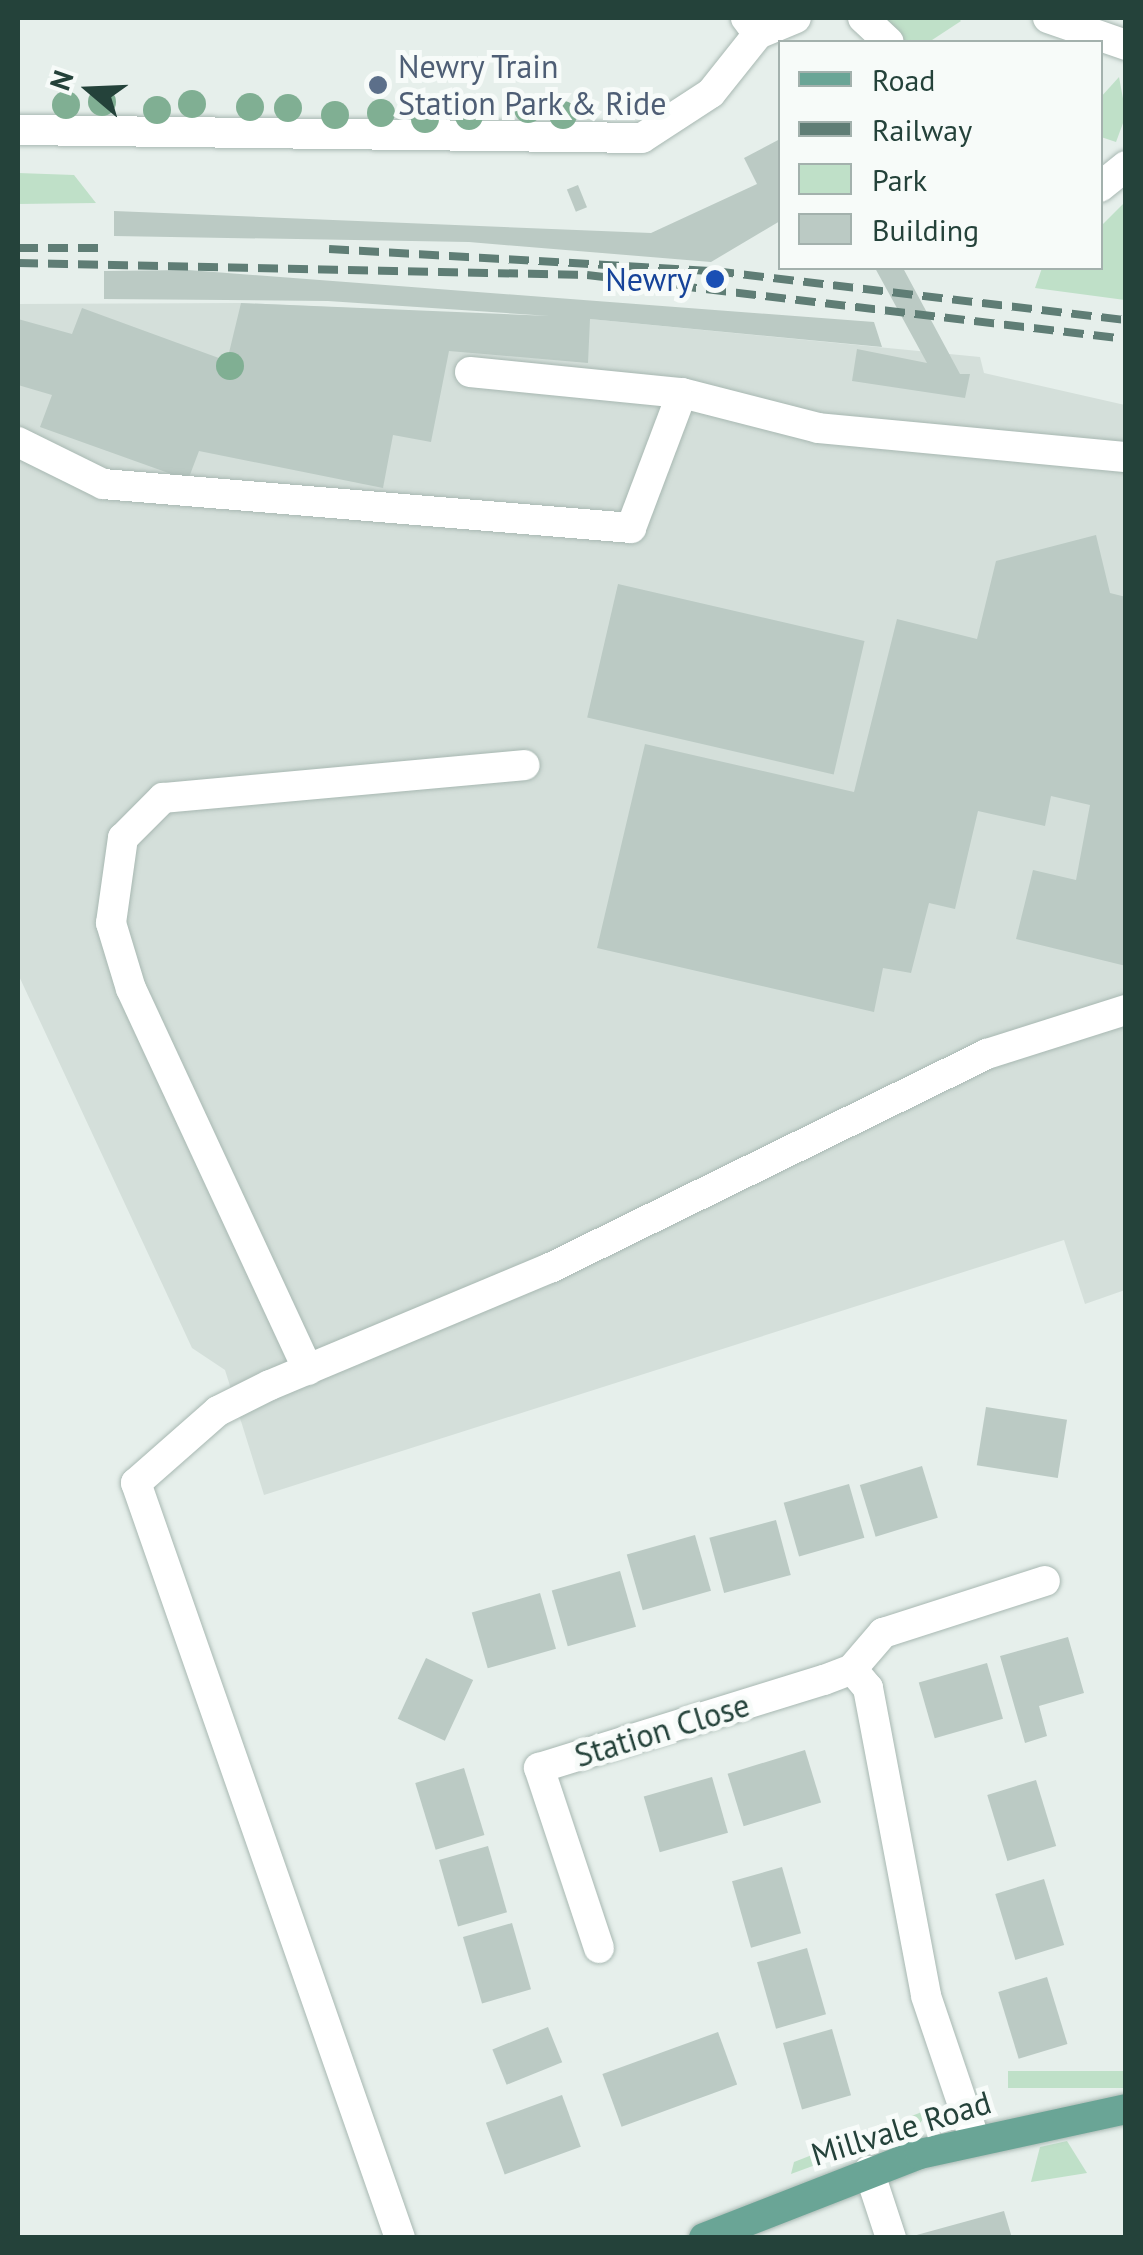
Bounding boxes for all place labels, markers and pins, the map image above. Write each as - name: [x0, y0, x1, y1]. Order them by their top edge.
- place label: Newry Train Station Park & Ride: [398, 48, 667, 123]
- marker: Newry Train Station Park & Ride: [367, 74, 389, 96]
- place label: Newry: [605, 260, 692, 298]
- marker: Newry: [702, 266, 728, 292]

